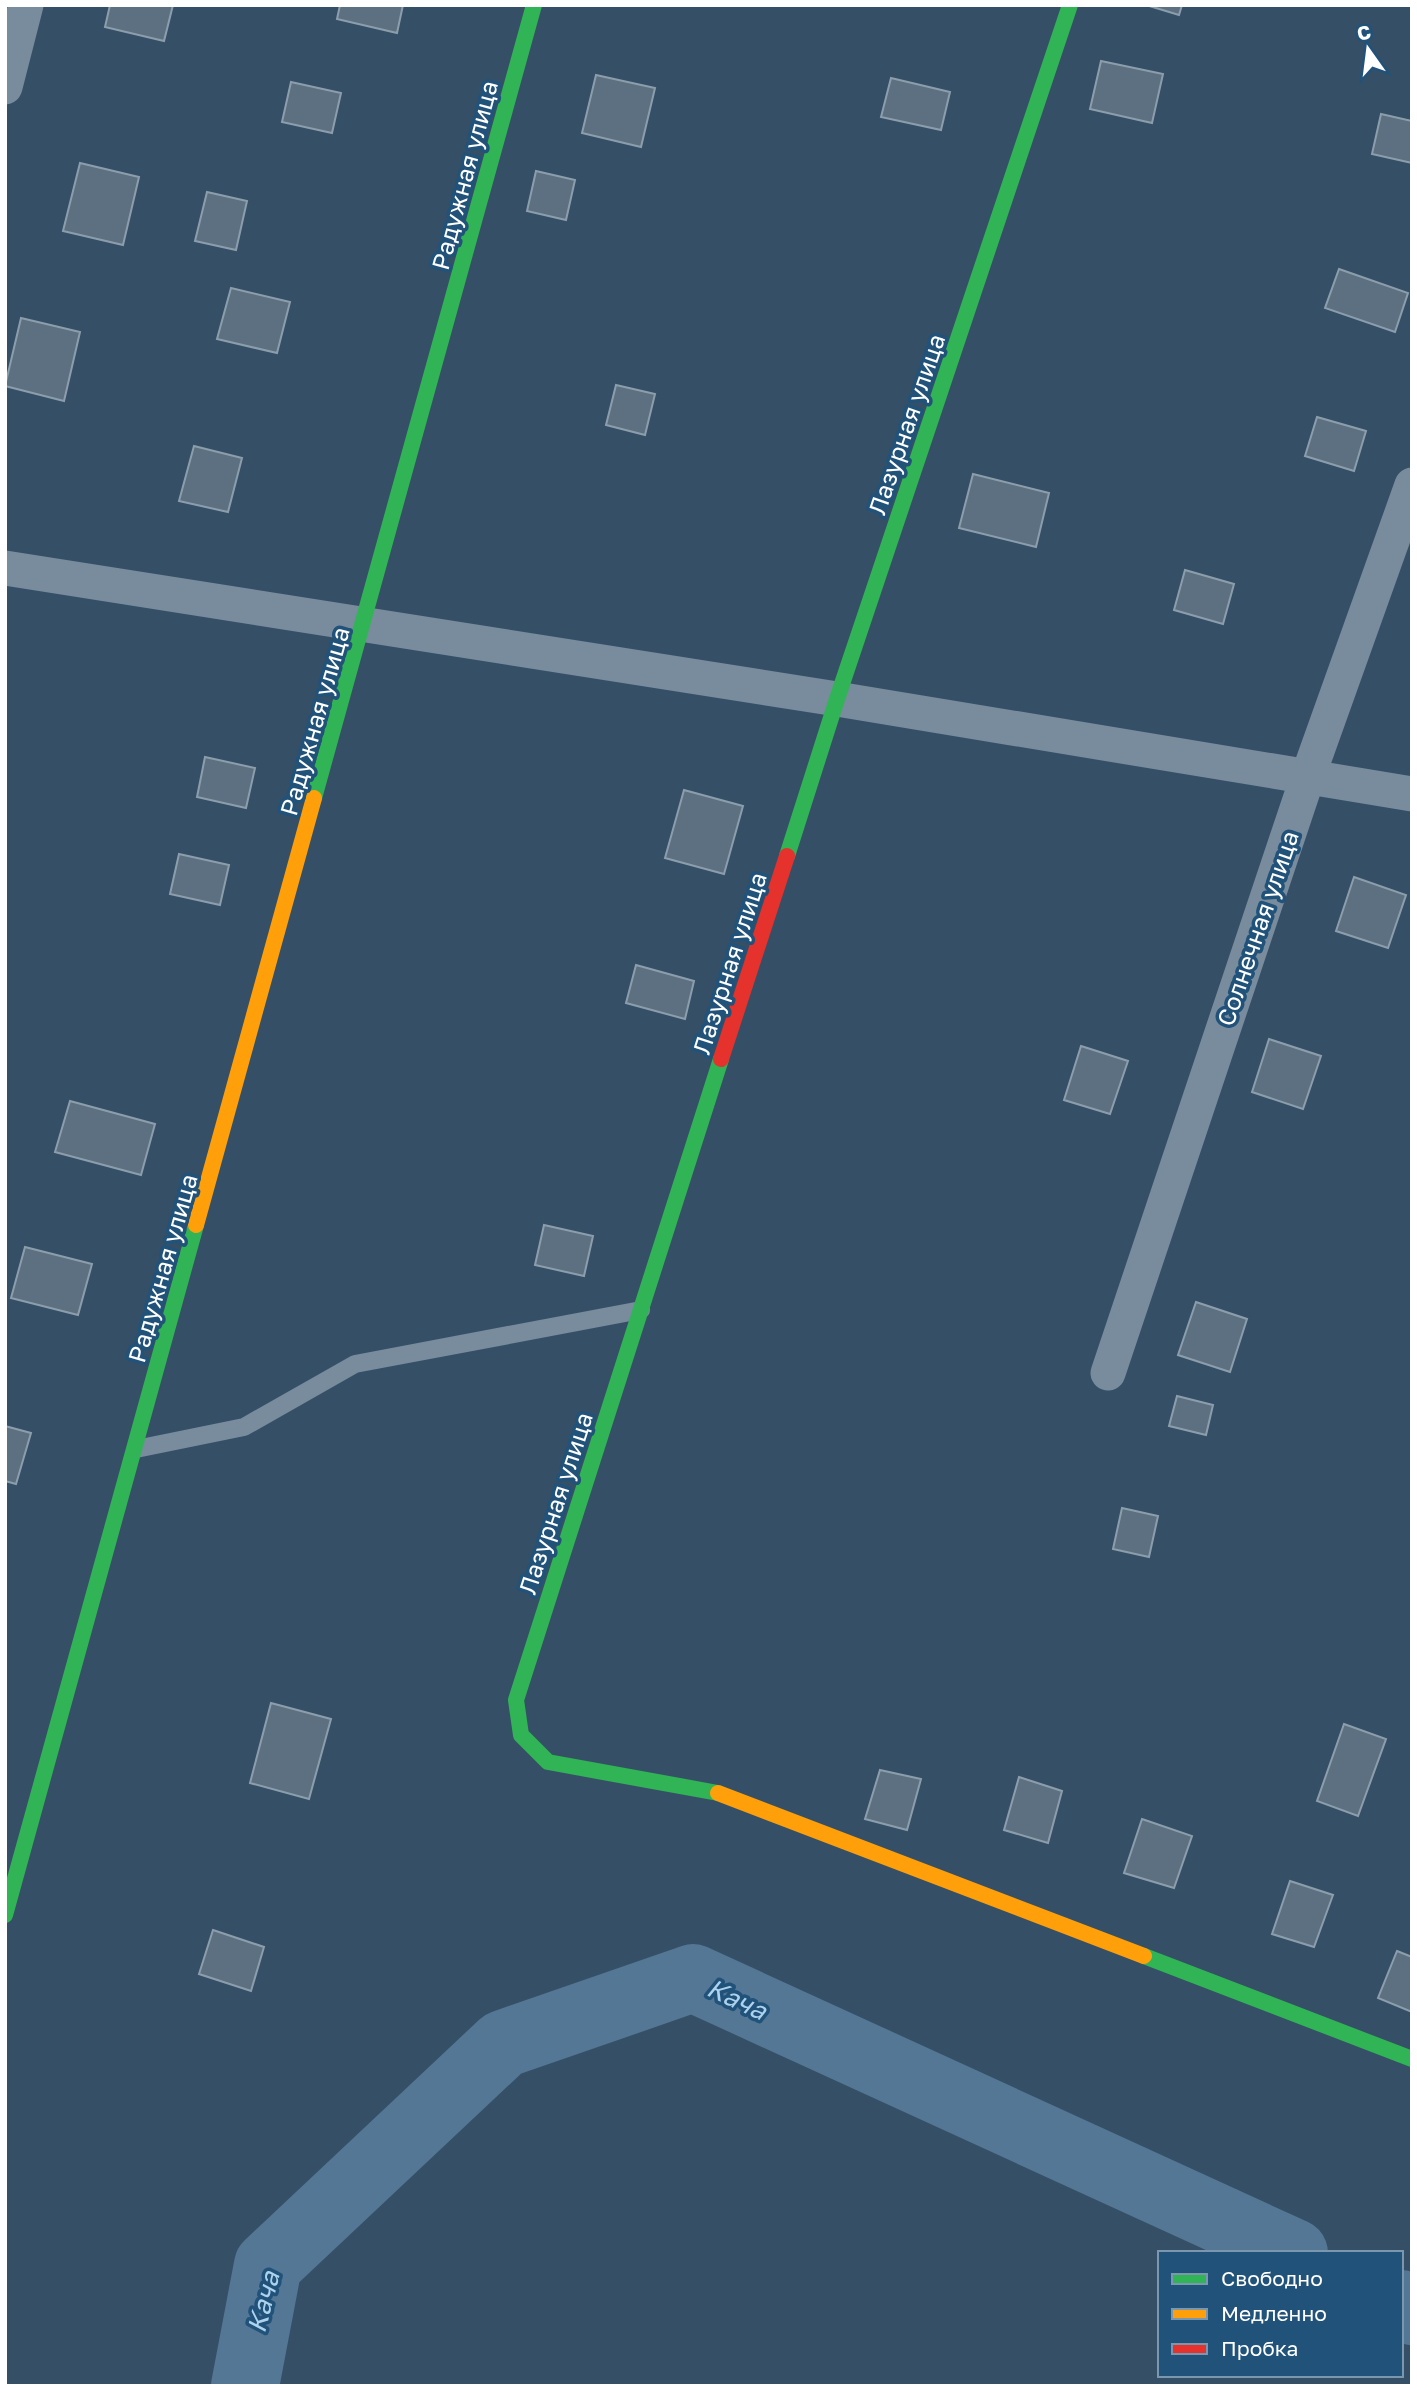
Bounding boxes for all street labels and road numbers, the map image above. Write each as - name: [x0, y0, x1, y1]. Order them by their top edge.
- street label: Радужная улица: [425, 77, 503, 273]
- street label: Лазурная улица: [861, 330, 951, 518]
- street label: Радужная улица: [273, 623, 355, 819]
- street label: Солнечная улица: [1210, 827, 1304, 1029]
- street label: Лазурная улица: [686, 869, 772, 1057]
- street label: Радужная улица: [121, 1170, 203, 1366]
- street label: Лазурная улица: [512, 1409, 598, 1597]

